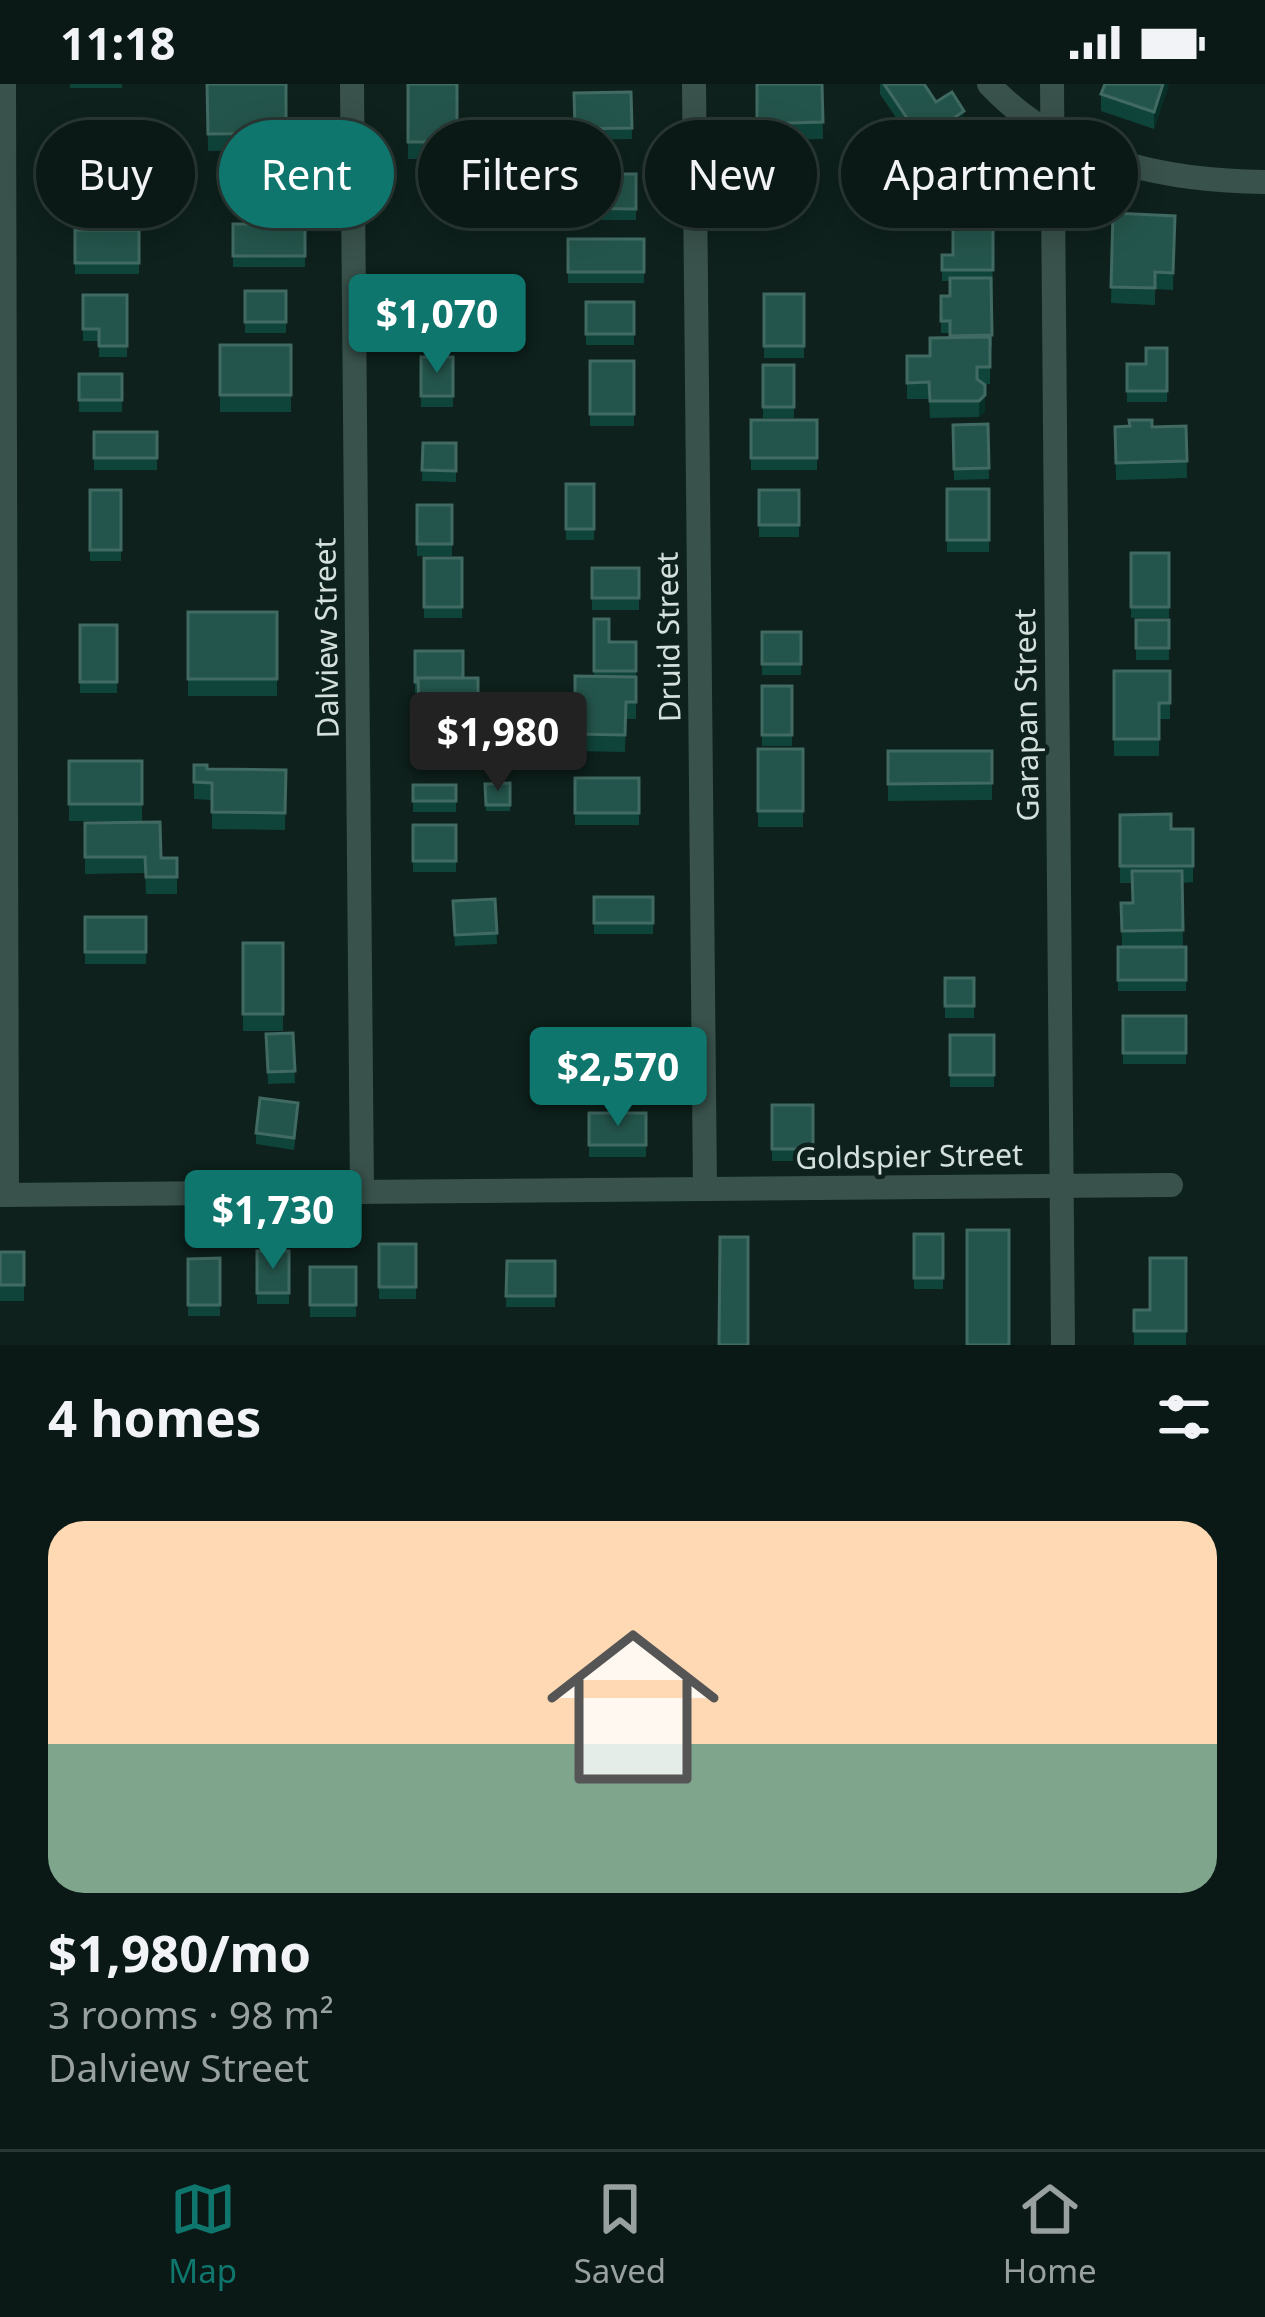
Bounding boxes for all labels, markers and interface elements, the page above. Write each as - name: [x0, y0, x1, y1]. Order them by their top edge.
- text: 11:18: [60, 12, 176, 73]
- chip: Buy: [36, 120, 195, 228]
- chip: Rent: [219, 120, 394, 228]
- chip: Filters: [418, 120, 621, 228]
- chip: New: [645, 120, 817, 228]
- chip: Apartment: [841, 120, 1138, 228]
- pin: $1,070: [339, 274, 535, 376]
- text: $1,070: [376, 286, 498, 339]
- street label: Dalview Street: [303, 537, 348, 739]
- street label: Druid Street: [646, 551, 689, 723]
- street label: Garapan Street: [1003, 608, 1048, 822]
- pin: $1,980: [400, 692, 596, 794]
- text: $1,980: [437, 704, 559, 757]
- pin: $2,570: [520, 1027, 716, 1129]
- text: $2,570: [557, 1039, 679, 1092]
- street label: Goldspier Street: [795, 1133, 1023, 1178]
- pin: $1,730: [175, 1170, 371, 1272]
- text: $1,730: [212, 1182, 334, 1235]
- text: 4 homes: [48, 1382, 261, 1452]
- icon: filters: [1151, 1384, 1217, 1450]
- icon: home: [525, 1599, 741, 1815]
- text: $1,980/mo: [48, 1917, 311, 1987]
- text: 3 rooms · 98 m²: [48, 1987, 334, 2040]
- text: Dalview Street: [48, 2040, 309, 2093]
- tab: Map: [168, 2176, 237, 2293]
- tab: Saved: [574, 2176, 666, 2293]
- tab: Home: [1003, 2176, 1097, 2293]

